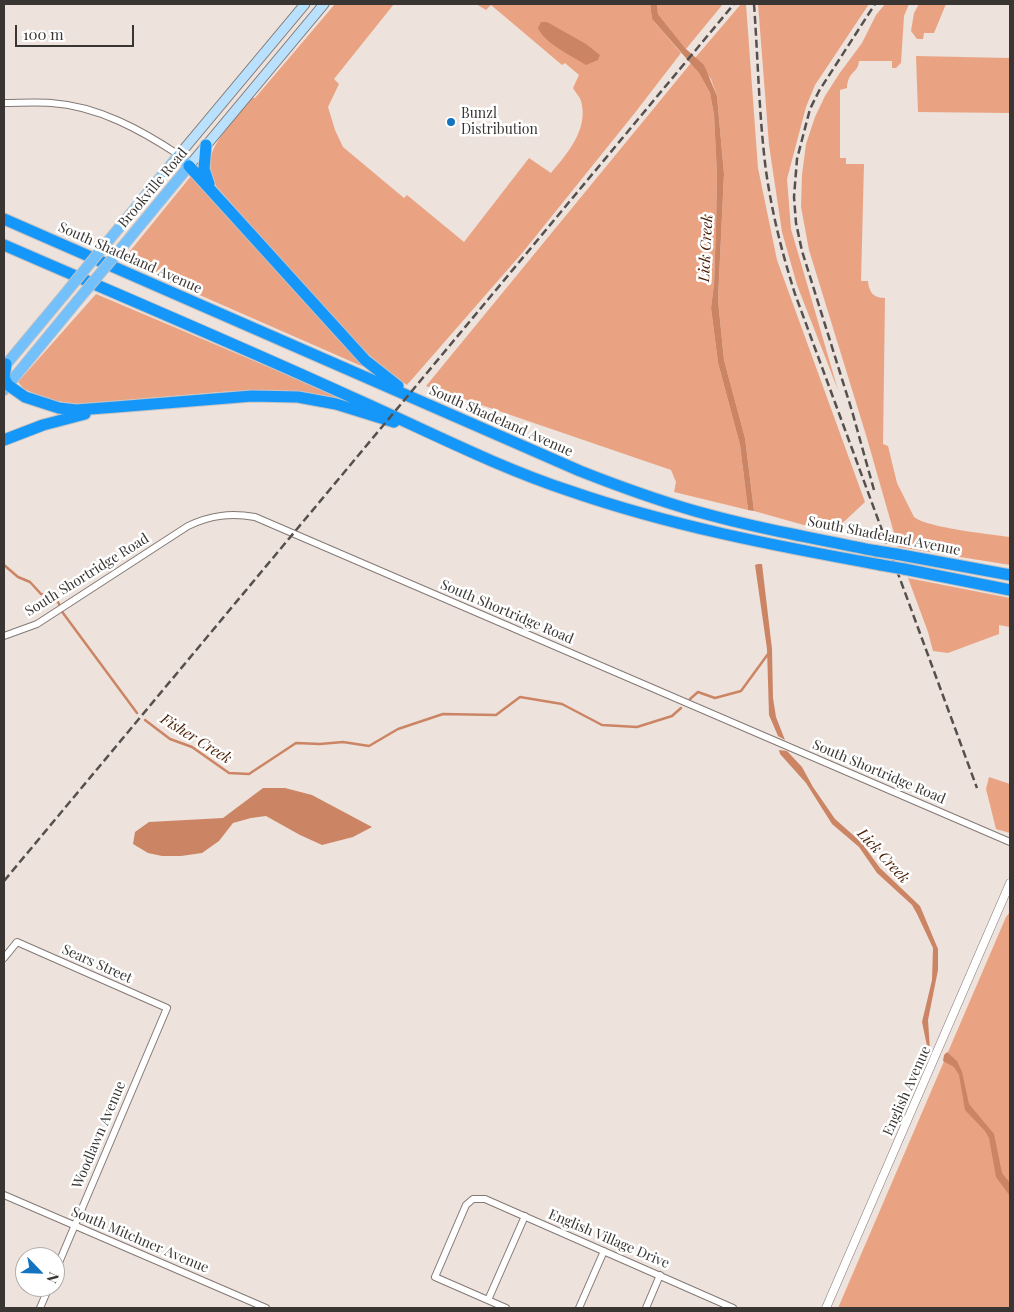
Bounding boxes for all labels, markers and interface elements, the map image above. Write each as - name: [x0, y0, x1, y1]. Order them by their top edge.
- scale bar: [18, 15, 136, 47]
- text: 100 m: [23, 24, 64, 44]
- place label: Bunzl Distribution: [461, 106, 538, 138]
- marker: Bunzl Distribution: [445, 116, 457, 128]
- street label: Brookville Road: [115, 145, 191, 231]
- water label: Lick Creek: [695, 214, 717, 282]
- street label: South Shadeland Avenue: [56, 219, 204, 297]
- street label: South Shadeland Avenue: [427, 382, 575, 460]
- street label: South Shadeland Avenue: [806, 513, 962, 559]
- street label: South Shortridge Road: [22, 530, 152, 620]
- street label: South Shortridge Road: [438, 576, 576, 648]
- water label: Fisher Creek: [157, 710, 235, 768]
- street label: South Shortridge Road: [810, 736, 948, 808]
- water label: Lick Creek: [853, 825, 913, 887]
- street label: Sears Street: [59, 941, 135, 987]
- street label: English Avenue: [880, 1044, 934, 1138]
- street label: Woodlawn Avenue: [69, 1079, 129, 1191]
- street label: South Mitchner Avenue: [69, 1203, 211, 1277]
- street label: English Village Drive: [546, 1206, 672, 1272]
- north arrow: [15, 1247, 65, 1297]
- text: N: [43, 1269, 64, 1286]

